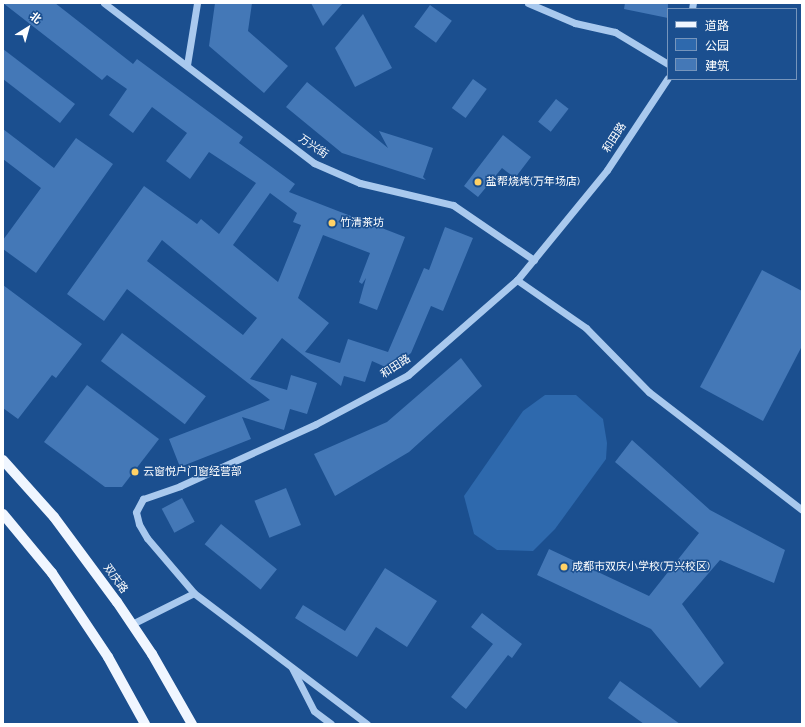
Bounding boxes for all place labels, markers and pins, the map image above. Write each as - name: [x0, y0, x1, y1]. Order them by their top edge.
- place label: 盐帮烧烤(万年场店): [486, 175, 580, 189]
- marker: 盐帮烧烤(万年场店): [473, 177, 483, 187]
- place label: 竹清茶坊: [340, 216, 384, 230]
- marker: 竹清茶坊: [327, 218, 337, 228]
- place label: 云窗悦户门窗经营部: [143, 465, 242, 479]
- marker: 云窗悦户门窗经营部: [130, 467, 140, 477]
- place label: 成都市双庆小学校(万兴校区): [572, 560, 710, 574]
- marker: 成都市双庆小学校(万兴校区): [559, 562, 569, 572]

